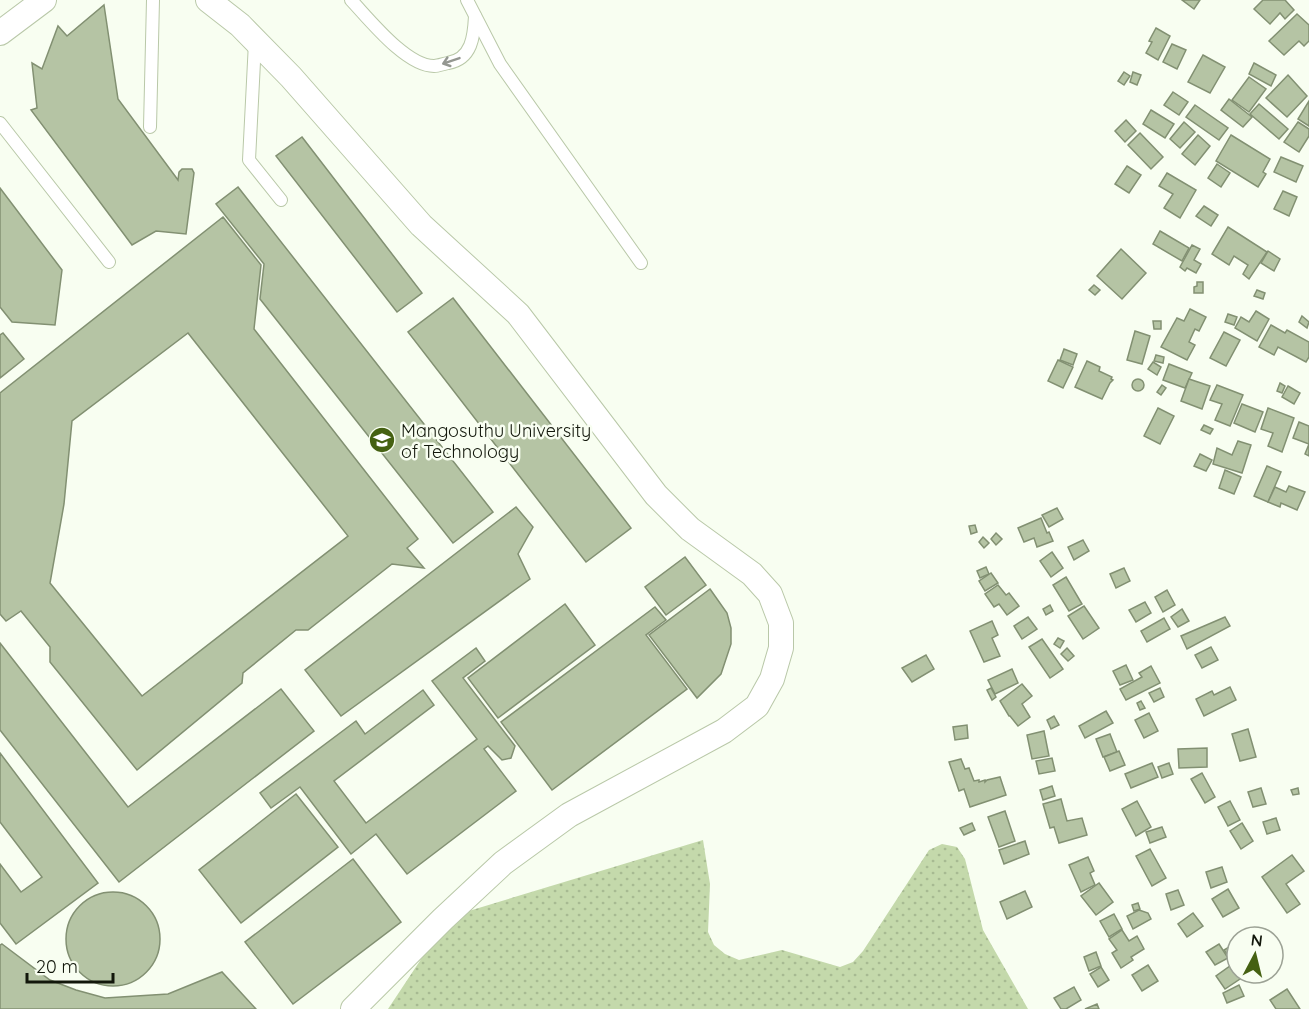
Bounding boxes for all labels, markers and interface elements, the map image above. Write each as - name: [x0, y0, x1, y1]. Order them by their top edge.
- one-way arrow: [442, 57, 460, 68]
- place label: Mangosuthu University of Technology: [401, 419, 591, 463]
- school or university icon: Mangosuthu University of Technology: [367, 425, 397, 455]
- north arrow: [1225, 925, 1285, 985]
- text: N: [1250, 929, 1264, 951]
- scale bar: [27, 946, 112, 984]
- text: 20 m: [36, 955, 78, 978]

